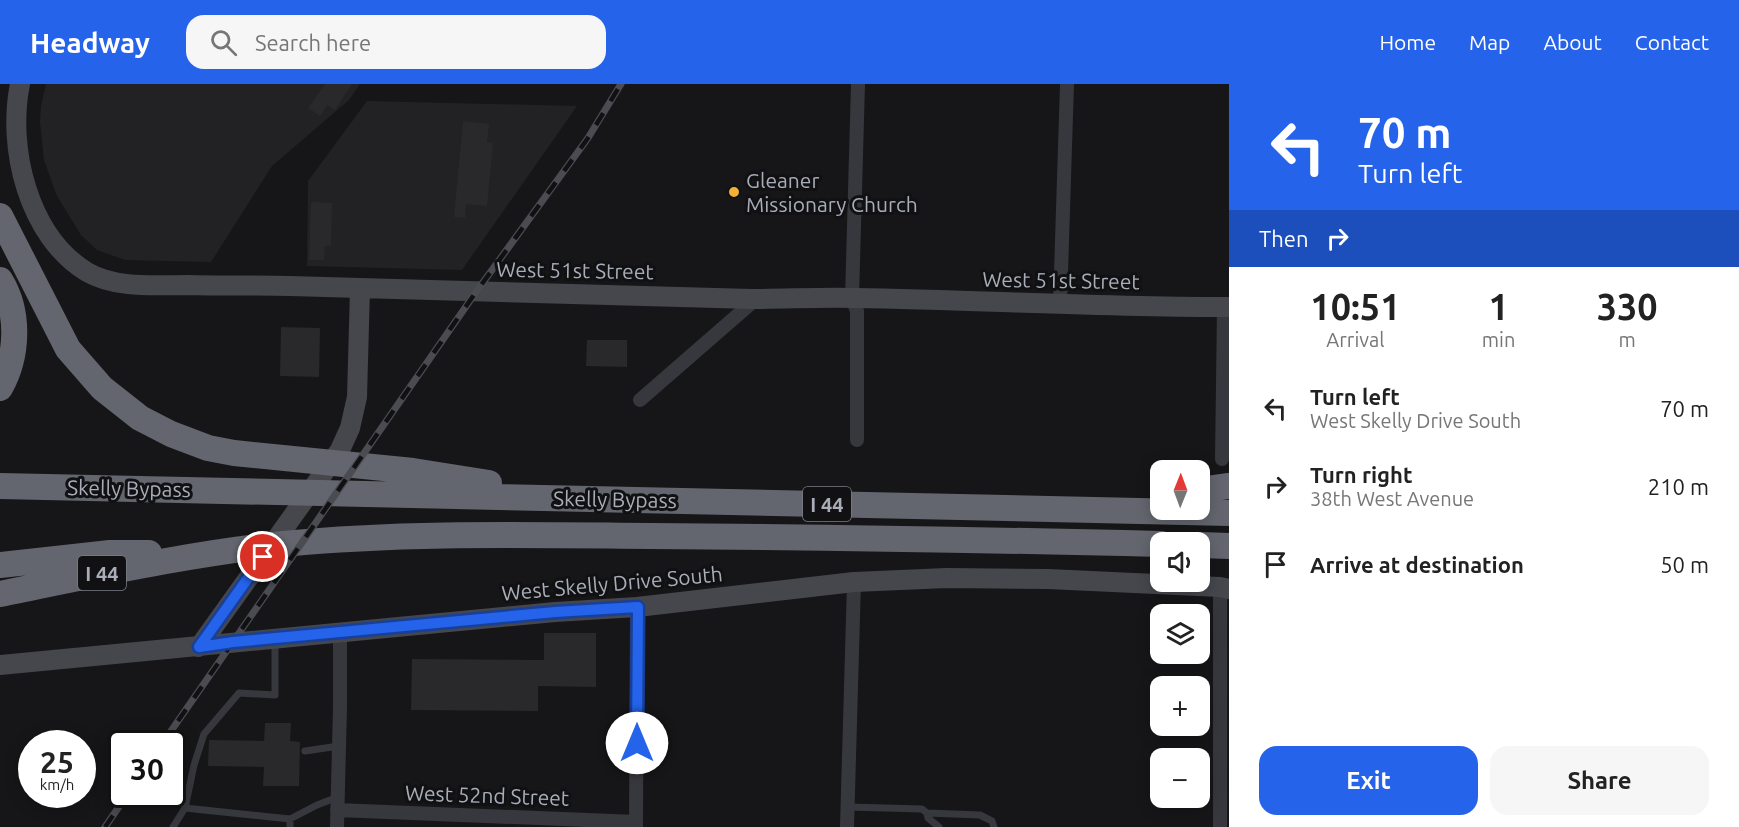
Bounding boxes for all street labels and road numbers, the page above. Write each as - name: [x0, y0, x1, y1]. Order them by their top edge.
- street label: West 51st Street: [496, 257, 654, 283]
- street label: West 51st Street: [982, 267, 1140, 293]
- street label: Skelly Bypass: [67, 475, 191, 501]
- street label: Skelly Bypass: [553, 486, 677, 512]
- road number: I 44: [803, 487, 851, 521]
- road number: I 44: [78, 556, 126, 590]
- street label: West Skelly Drive South: [501, 561, 723, 605]
- street label: West 52nd Street: [404, 780, 570, 810]

